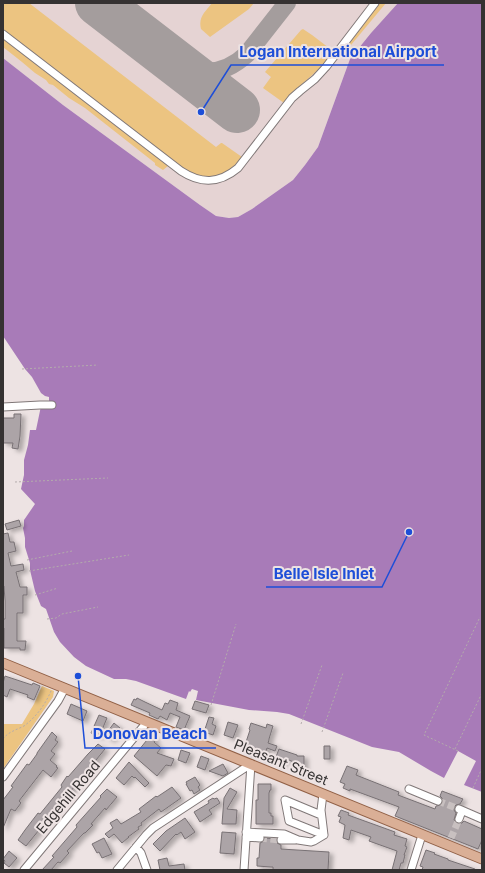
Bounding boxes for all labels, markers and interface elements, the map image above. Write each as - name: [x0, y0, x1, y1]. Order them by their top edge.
- callout: Logan International Airport: [231, 38, 444, 65]
- text: Logan International Airport: [239, 42, 437, 61]
- callout: Belle Isle Inlet: [266, 560, 382, 587]
- text: Belle Isle Inlet: [274, 564, 375, 583]
- callout: Donovan Beach: [85, 721, 216, 748]
- text: Donovan Beach: [93, 724, 207, 743]
- street label: Pleasant Street: [232, 735, 331, 788]
- street label: Edgehill Road: [32, 757, 103, 837]

